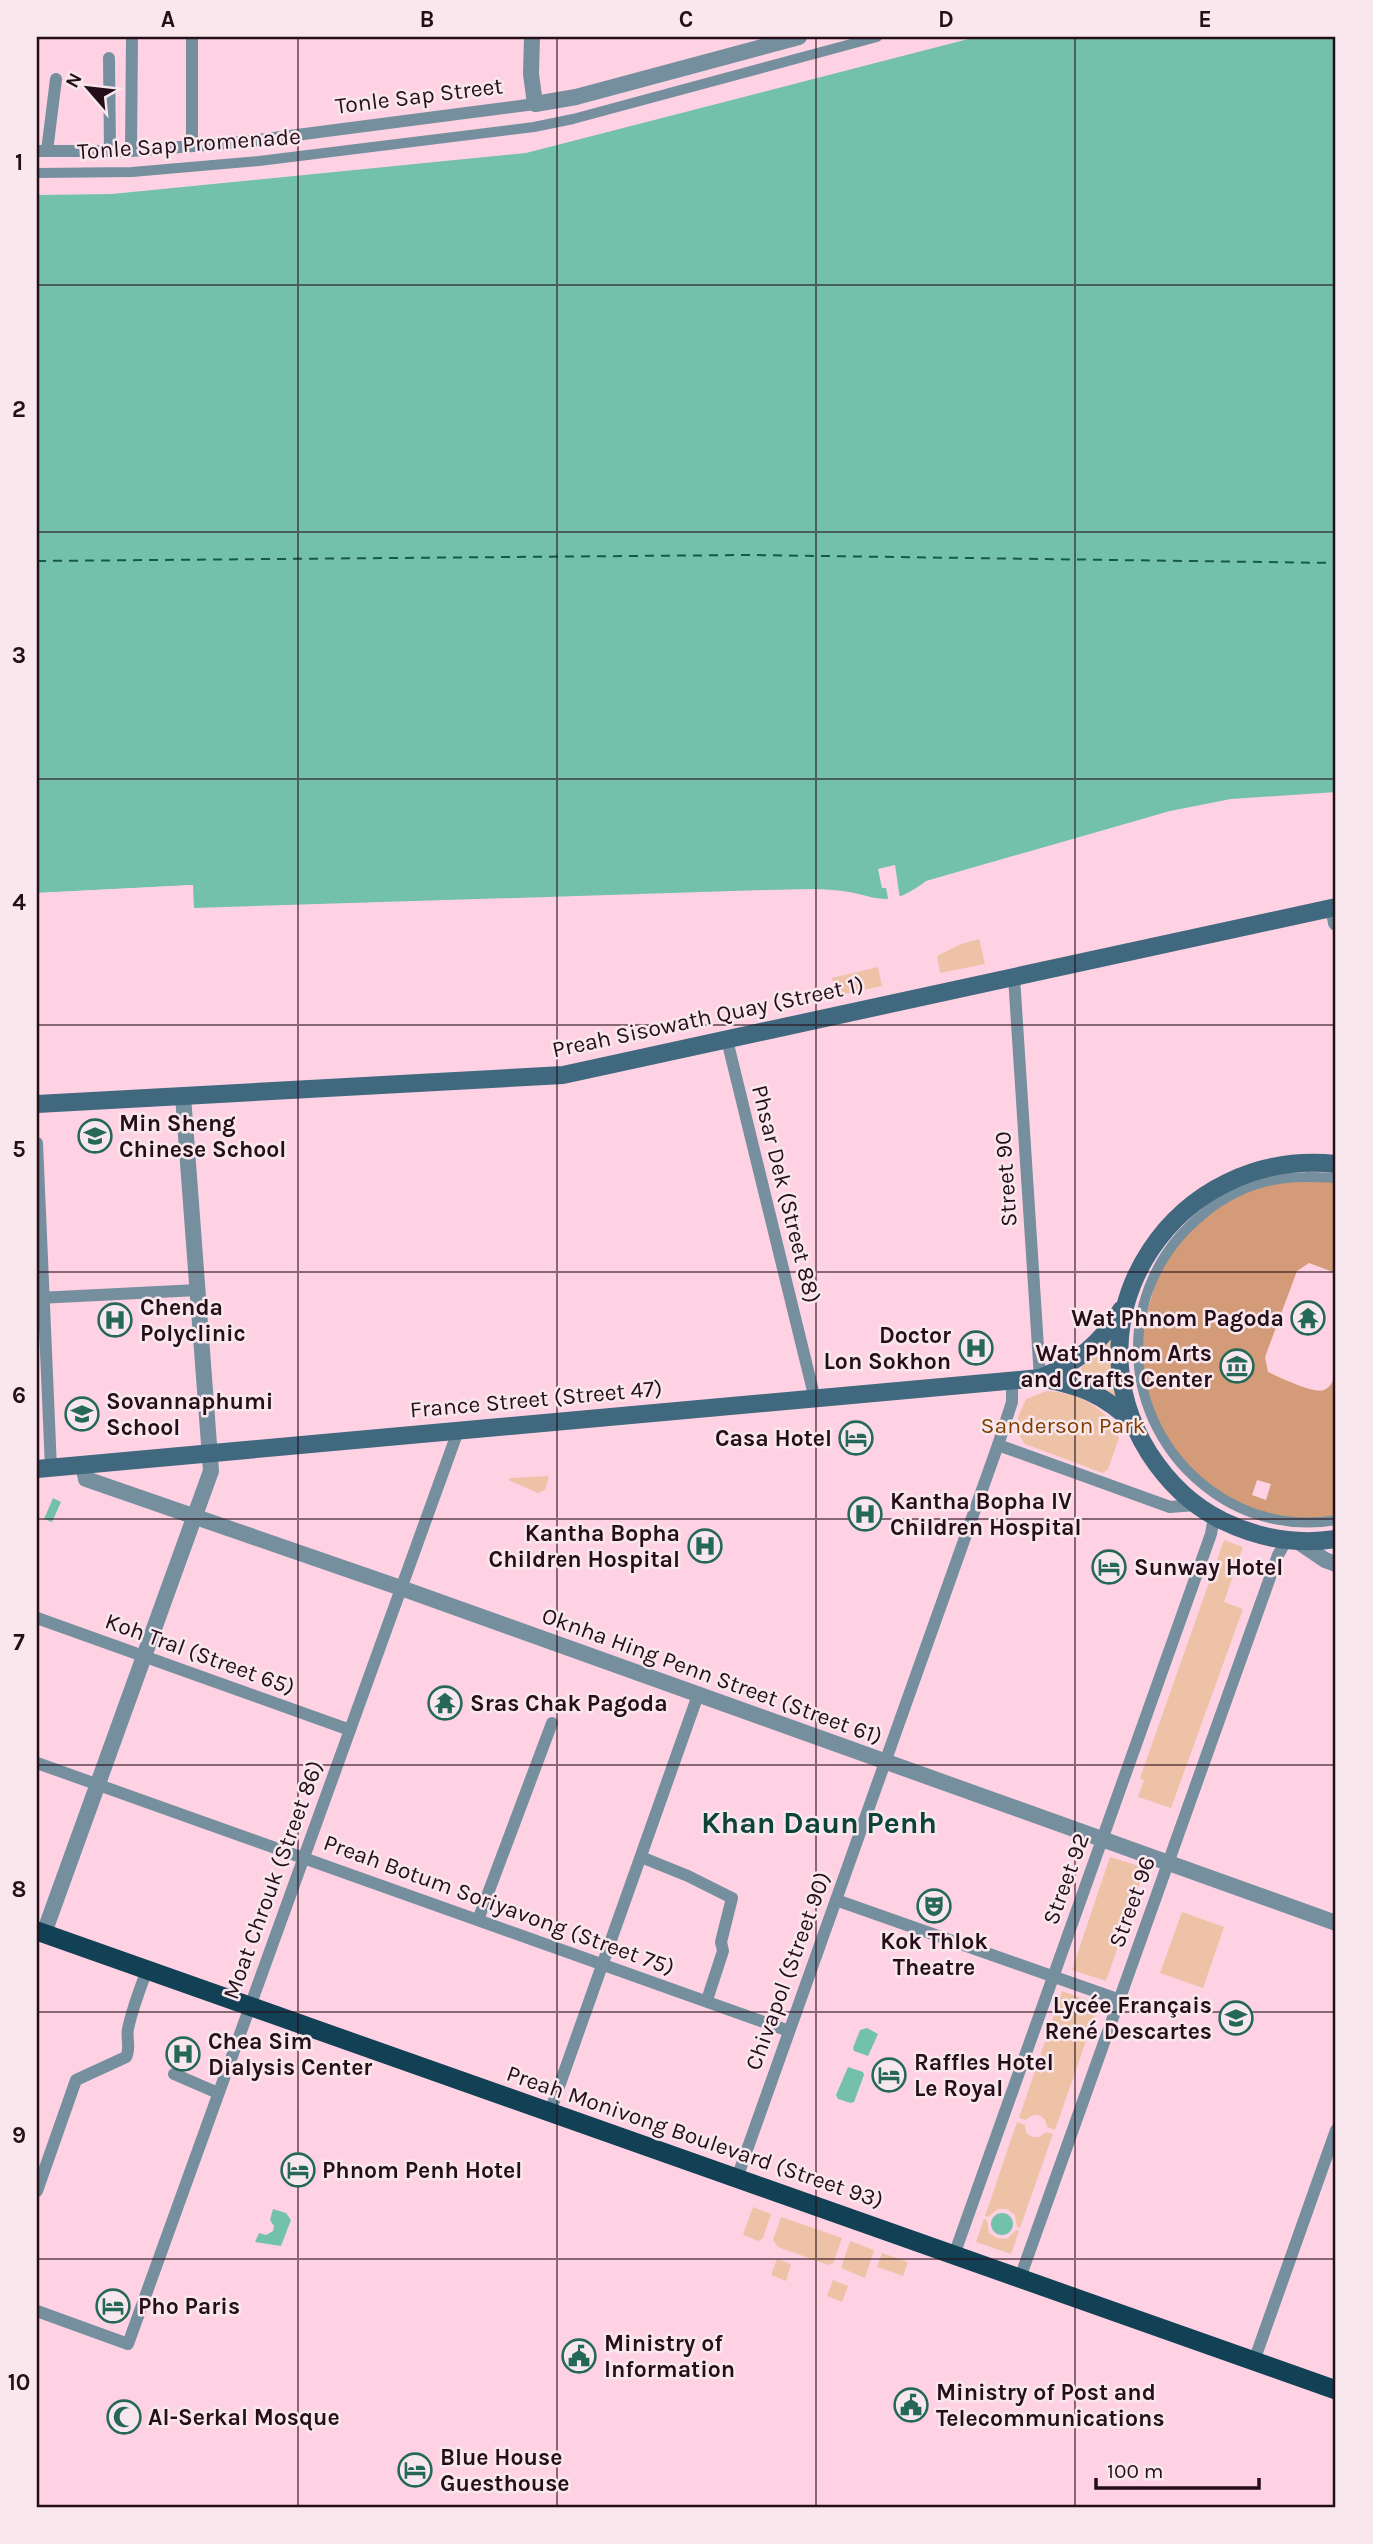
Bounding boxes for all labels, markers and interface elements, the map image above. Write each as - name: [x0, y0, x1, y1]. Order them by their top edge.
- text: A: [161, 6, 175, 33]
- text: B: [420, 6, 434, 33]
- text: C: [679, 6, 693, 33]
- text: D: [938, 6, 954, 33]
- text: E: [1198, 6, 1212, 33]
- north arrow: [52, 52, 122, 122]
- text: N: [61, 69, 87, 92]
- street label: Tonle Sap Street: [334, 72, 505, 120]
- street label: Tonle Sap Promenade: [76, 123, 302, 165]
- text: 1: [15, 149, 23, 176]
- text: 2: [12, 396, 26, 423]
- text: 3: [12, 642, 26, 669]
- text: 4: [12, 889, 26, 916]
- street label: Preah Sisowath Quay (Street 1): [550, 971, 866, 1063]
- street label: Phsar Dek (Street 88): [746, 1082, 826, 1306]
- place label: Min Sheng Chinese School: [119, 1110, 286, 1163]
- school or university icon: Min Sheng Chinese School: [76, 1117, 114, 1155]
- street label: Street 90: [989, 1130, 1023, 1228]
- text: 5: [12, 1136, 26, 1163]
- place label: Chenda Polyclinic: [140, 1294, 246, 1347]
- temple icon: Wat Phnom Pagoda: [1289, 1299, 1327, 1337]
- hospital icon: Chenda Polyclinic: [96, 1301, 134, 1339]
- place label: Wat Phnom Pagoda: [1071, 1305, 1284, 1332]
- place label: Doctor Lon Sokhon: [824, 1322, 951, 1375]
- hospital icon: Doctor Lon Sokhon: [957, 1329, 995, 1367]
- place label: Wat Phnom Arts and Crafts Center: [1020, 1340, 1212, 1393]
- museum icon: Wat Phnom Arts and Crafts Center: [1218, 1347, 1256, 1385]
- street label: France Street (Street 47): [409, 1375, 663, 1423]
- text: 6: [12, 1382, 26, 1409]
- place label: Sovannaphumi School: [106, 1388, 273, 1441]
- school or university icon: Sovannaphumi School: [63, 1395, 101, 1433]
- park label: Sanderson Park: [981, 1412, 1145, 1439]
- hotel icon: Casa Hotel: [837, 1419, 875, 1457]
- place label: Casa Hotel: [715, 1425, 832, 1452]
- place label: Kantha Bopha IV Children Hospital: [890, 1488, 1081, 1541]
- hospital icon: Kantha Bopha IV Children Hospital: [846, 1495, 884, 1533]
- place label: Kantha Bopha Children Hospital: [489, 1520, 680, 1573]
- hospital icon: Kantha Bopha Children Hospital: [686, 1527, 724, 1565]
- hotel icon: Sunway Hotel: [1090, 1548, 1128, 1586]
- place label: Sunway Hotel: [1134, 1554, 1283, 1581]
- street label: Oknha Hing Penn Street (Street 61): [538, 1602, 886, 1750]
- street label: Koh Tral (Street 65): [102, 1607, 298, 1701]
- text: 7: [13, 1629, 25, 1656]
- temple icon: Sras Chak Pagoda: [426, 1684, 464, 1722]
- place label: Sras Chak Pagoda: [470, 1690, 668, 1717]
- street label: Moat Chrouk (Street 86): [217, 1757, 329, 2003]
- district label: Khan Daun Penh: [701, 1805, 937, 1841]
- street label: Preah Botum Soriyavong (Street 75): [320, 1829, 678, 1981]
- street label: Street 92: [1037, 1830, 1095, 1928]
- street label: Street 96: [1103, 1853, 1161, 1951]
- street label: Chivapol (Street 90): [740, 1868, 836, 2074]
- text: 8: [12, 1876, 26, 1903]
- theatre icon: Kok Thlok Theatre: [915, 1887, 953, 1925]
- place label: Kok Thlok Theatre: [880, 1928, 988, 1981]
- place label: Lycée Français René Descartes: [1045, 1992, 1212, 2045]
- school or university icon: Lycée Français René Descartes: [1217, 1999, 1255, 2037]
- place label: Chea Sim Dialysis Center: [208, 2028, 372, 2081]
- hospital icon: Chea Sim Dialysis Center: [164, 2035, 202, 2073]
- place label: Raffles Hotel Le Royal: [914, 2049, 1054, 2102]
- hotel icon: Raffles Hotel Le Royal: [870, 2056, 908, 2094]
- street label: Preah Monivong Boulevard (Street 93): [503, 2060, 887, 2214]
- text: 9: [12, 2122, 26, 2149]
- hotel icon: Phnom Penh Hotel: [279, 2151, 317, 2189]
- place label: Phnom Penh Hotel: [322, 2157, 522, 2184]
- hotel icon: Pho Paris: [94, 2287, 132, 2325]
- place label: Pho Paris: [138, 2293, 240, 2320]
- place label: Ministry of Information: [604, 2330, 735, 2383]
- public building icon: Ministry of Information: [560, 2337, 598, 2375]
- text: 10: [8, 2369, 30, 2396]
- place label: Ministry of Post and Telecommunications: [936, 2379, 1165, 2432]
- public building icon: Ministry of Post and Telecommunications: [892, 2386, 930, 2424]
- mosque icon: Al-Serkal Mosque: [105, 2398, 143, 2436]
- place label: Al-Serkal Mosque: [148, 2404, 340, 2431]
- place label: Blue House Guesthouse: [440, 2444, 569, 2497]
- scale bar: [1096, 2446, 1259, 2490]
- hotel icon: Blue House Guesthouse: [396, 2451, 434, 2489]
- text: 100 m: [1107, 2459, 1164, 2483]

